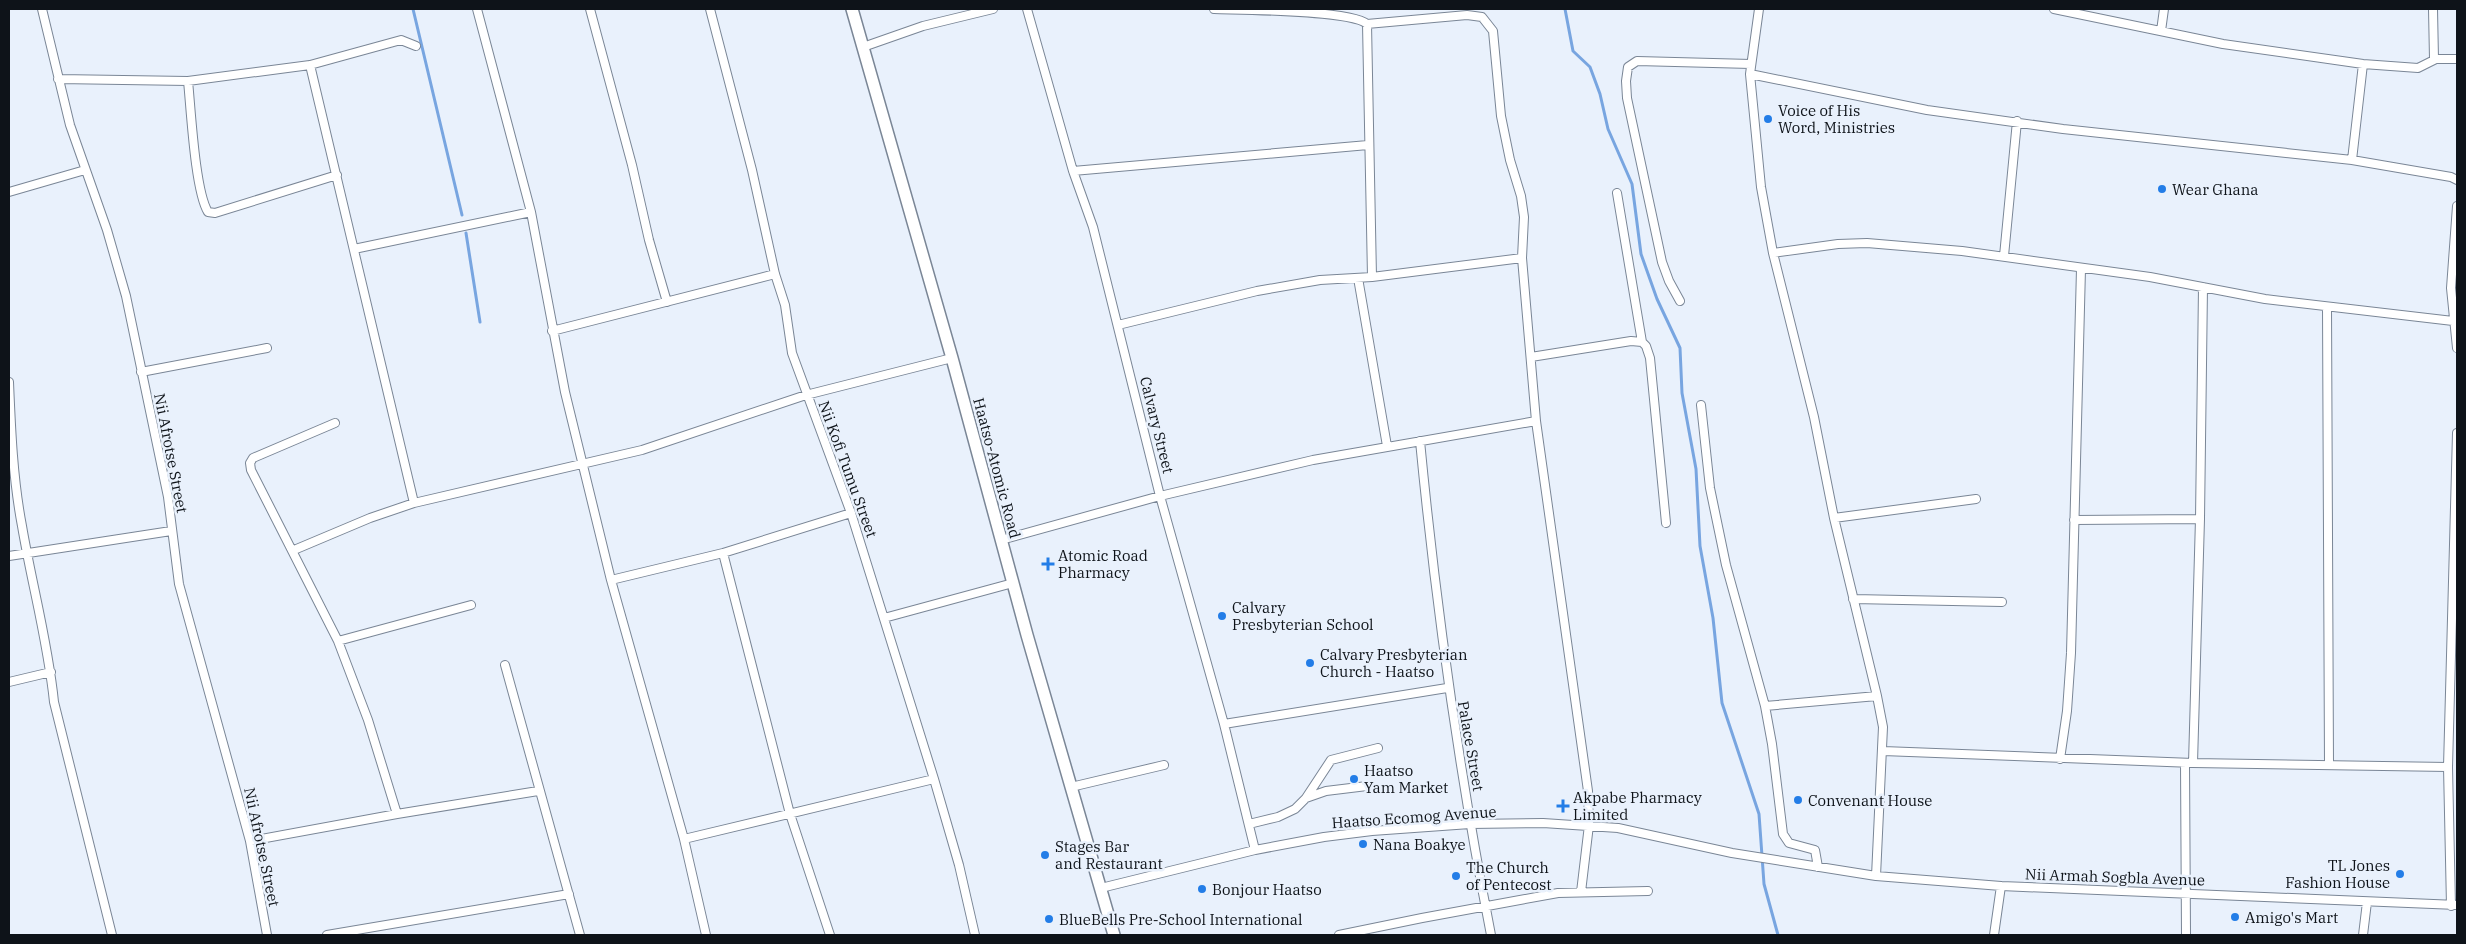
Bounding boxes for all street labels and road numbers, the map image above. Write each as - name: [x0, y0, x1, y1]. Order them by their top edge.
- street label: Calvary Street: [1136, 375, 1178, 475]
- street label: Nii Afrotse Street: [150, 392, 192, 514]
- street label: Haatso-Atomic Road: [969, 396, 1025, 540]
- street label: Nii Kofi Tumu Street: [814, 398, 882, 540]
- street label: Palace Street: [1454, 699, 1488, 793]
- street label: Nii Afrotse Street: [240, 786, 284, 908]
- street label: Haatso Ecomog Avenue: [1331, 802, 1497, 832]
- street label: Nii Armah Sogbla Avenue: [2025, 864, 2205, 890]

